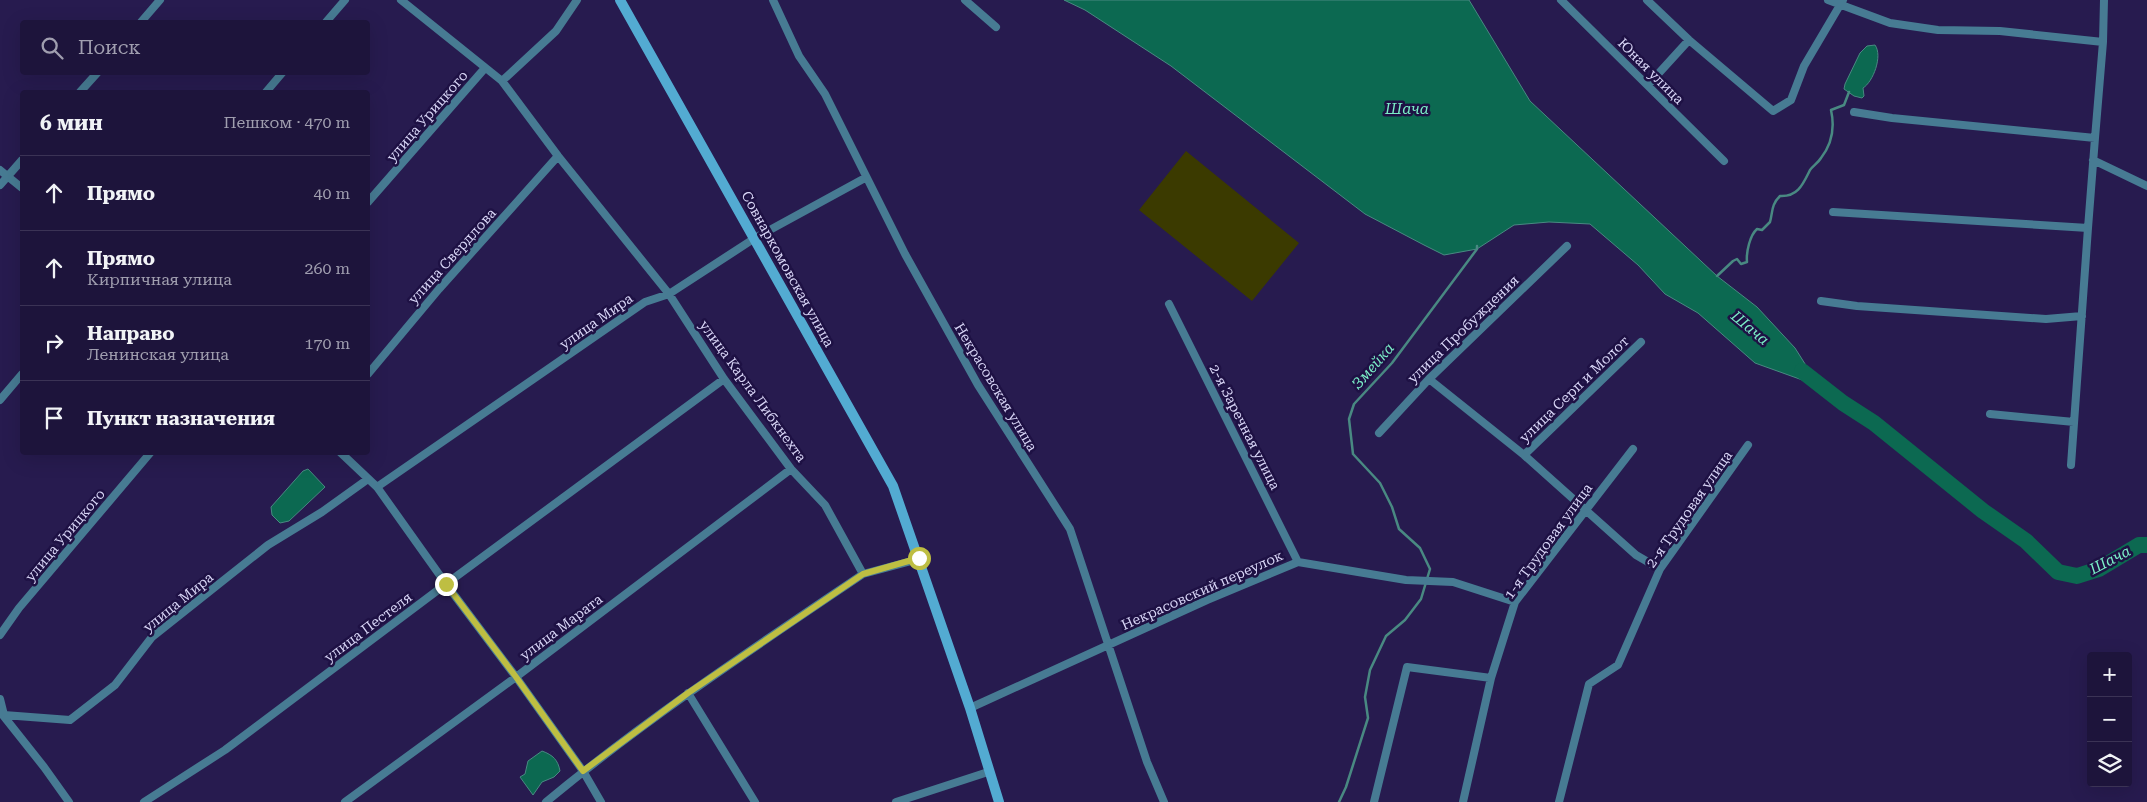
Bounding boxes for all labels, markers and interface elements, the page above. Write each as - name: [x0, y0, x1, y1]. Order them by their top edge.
- search box: [20, 20, 370, 75]
- icon: search: [38, 34, 66, 62]
- street label: Юная улица: [1615, 35, 1687, 107]
- text: Поиск: [78, 36, 141, 59]
- street label: улица Урицкого: [383, 67, 471, 165]
- water label: Шача: [1384, 100, 1429, 118]
- text: 6 мин: [40, 111, 103, 135]
- text: Пешком · 470 m: [223, 113, 350, 132]
- icon: ahead: [40, 179, 68, 207]
- text: Прямо: [87, 182, 155, 205]
- text: 40 m: [313, 184, 350, 203]
- street label: Совнаркомовская улица: [738, 188, 838, 350]
- street label: улица Свердлова: [405, 205, 499, 307]
- text: Прямо: [87, 247, 155, 270]
- icon: ahead: [40, 254, 68, 282]
- text: 260 m: [304, 259, 350, 278]
- text: Кирпичная улица: [87, 270, 232, 289]
- street label: улица Пробуждения: [1404, 272, 1522, 386]
- street label: улица Мира: [556, 290, 636, 352]
- water label: Шача: [1727, 306, 1773, 349]
- street label: улица Карла Либкнехта: [696, 317, 810, 465]
- street label: Некрасовская улица: [951, 320, 1041, 454]
- text: Направо: [87, 322, 174, 345]
- icon: right: [40, 329, 68, 357]
- street label: улица Серп и Молот: [1516, 333, 1632, 445]
- text: 170 m: [304, 334, 350, 353]
- water label: Змейка: [1348, 339, 1398, 393]
- text: Ленинская улица: [87, 345, 229, 364]
- street label: 2-я Заречная улица: [1206, 362, 1284, 493]
- icon: arrive: [40, 404, 68, 432]
- text: Пункт назначения: [87, 407, 275, 430]
- street label: 2-я Трудовая улица: [1643, 447, 1736, 570]
- street label: 1-я Трудовая улица: [1501, 480, 1596, 602]
- street label: улица Урицкого: [22, 486, 108, 584]
- water label: Шача: [2086, 542, 2134, 579]
- route start: [908, 547, 931, 570]
- street label: Некрасовский переулок: [1119, 547, 1285, 633]
- street label: улица Мира: [140, 569, 217, 635]
- route end: [435, 573, 458, 596]
- street label: улица Пестеля: [321, 589, 415, 665]
- street label: улица Марата: [517, 591, 606, 663]
- map controls: [2087, 652, 2132, 787]
- button: +: [2087, 652, 2132, 697]
- button: −: [2087, 697, 2132, 742]
- button: layers: [2087, 742, 2132, 787]

